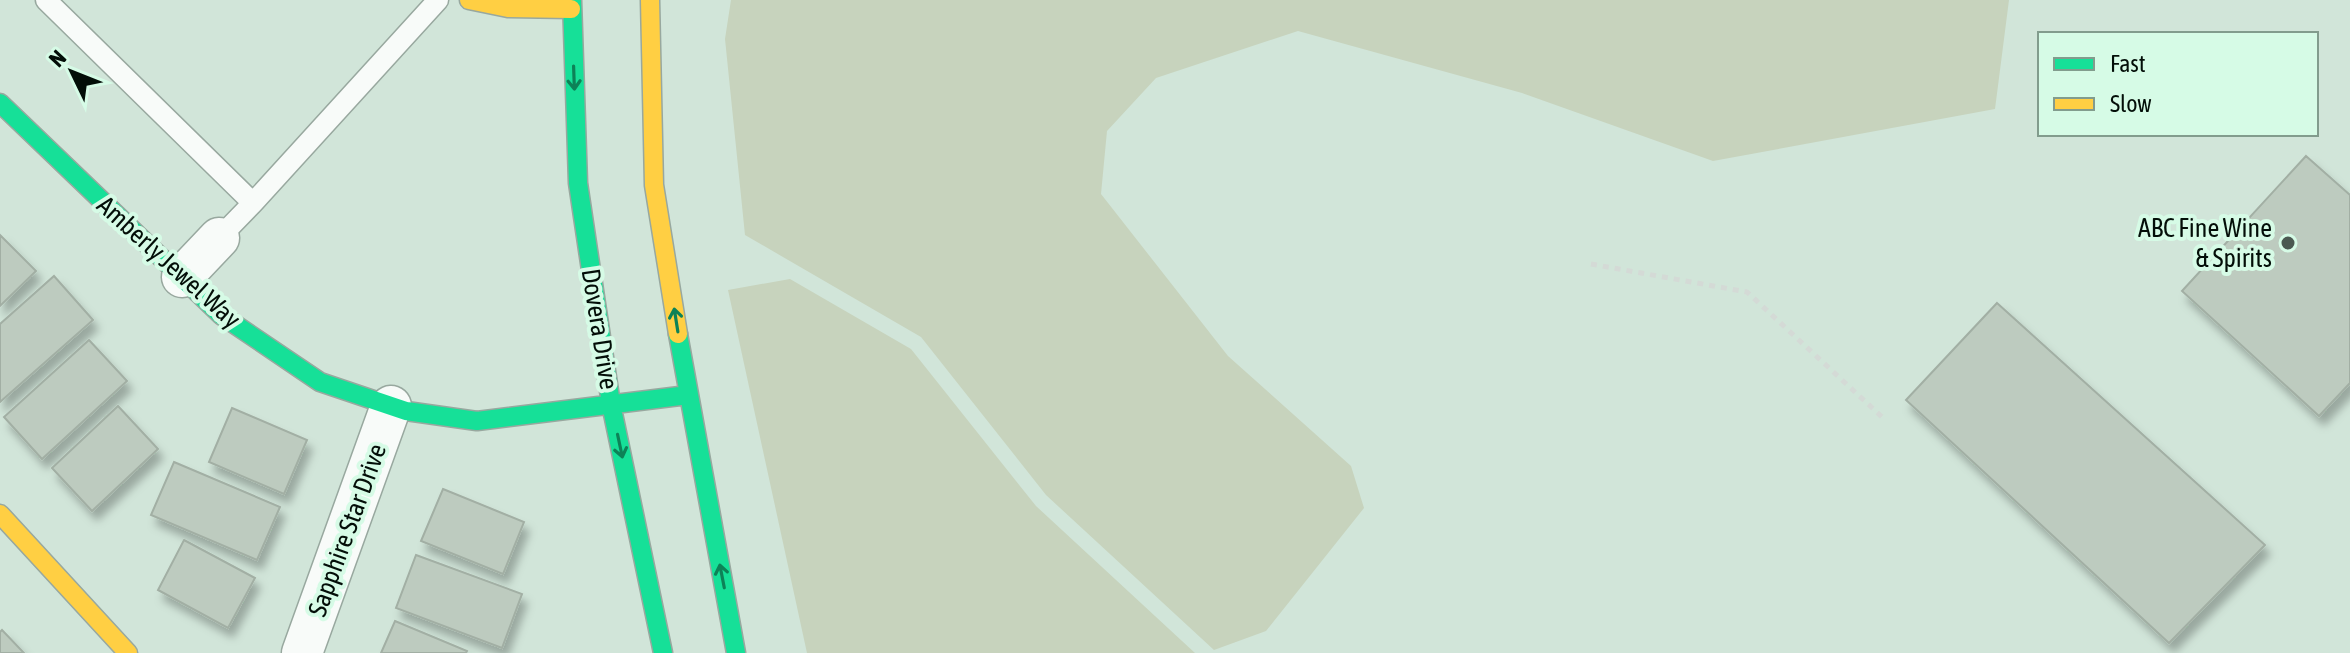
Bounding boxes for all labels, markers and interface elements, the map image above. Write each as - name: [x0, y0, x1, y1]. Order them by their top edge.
- north arrow: [32, 32, 112, 112]
- legend: [2038, 32, 2318, 136]
- text: N: [43, 45, 71, 72]
- text: Fast: [2110, 50, 2146, 77]
- one-way arrow: [566, 64, 581, 91]
- text: Slow: [2110, 90, 2152, 117]
- street label: Amberly Jewel Way: [91, 190, 247, 334]
- place label: ABC Fine Wine & Spirits: [2138, 213, 2272, 273]
- marker: ABC Fine Wine & Spirits: [2279, 234, 2297, 252]
- street label: Dovera Drive: [576, 266, 624, 392]
- one-way arrow: [667, 308, 682, 334]
- one-way arrow: [613, 433, 628, 459]
- street label: Sapphire Star Drive: [302, 440, 392, 620]
- one-way arrow: [713, 564, 728, 590]

